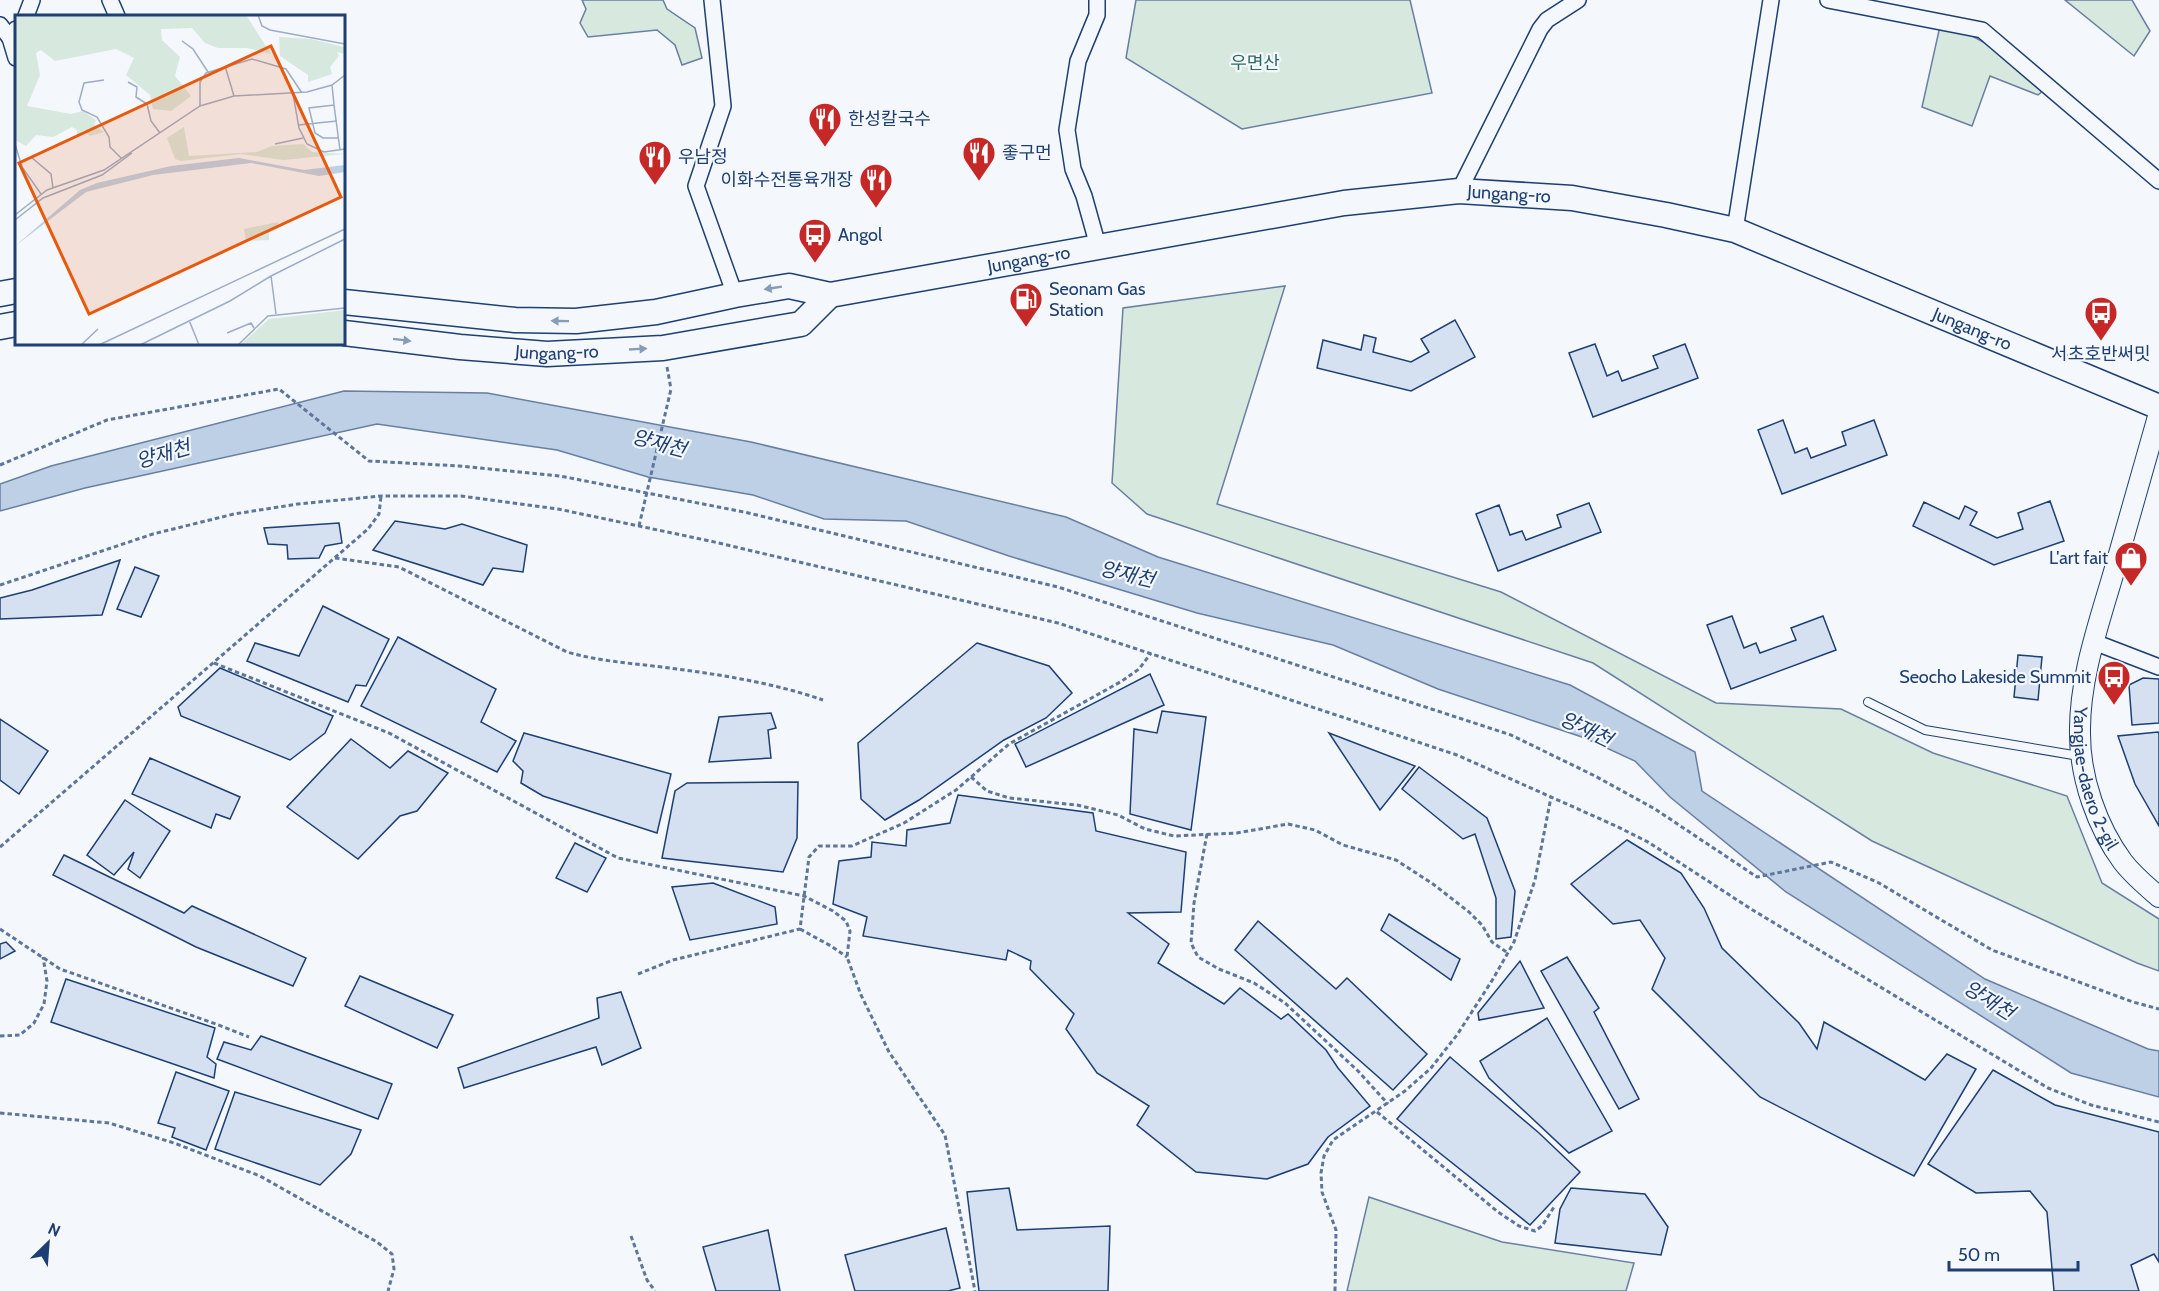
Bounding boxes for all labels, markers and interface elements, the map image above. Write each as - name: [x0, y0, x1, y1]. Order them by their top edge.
- inset map: [15, 15, 345, 345]
- park label: 우면산: [1230, 52, 1280, 74]
- restaurant icon: 한성칼국수: [807, 101, 843, 148]
- place label: 한성칼국수: [848, 108, 931, 130]
- restaurant icon: 좋구먼: [961, 135, 997, 182]
- restaurant icon: 우남정: [637, 139, 673, 186]
- place label: 좋구먼: [1002, 142, 1052, 164]
- place label: 우남정: [678, 146, 728, 168]
- restaurant icon: 이화수전통육개장: [858, 162, 894, 209]
- place label: 이화수전통육개장: [721, 169, 853, 191]
- street label: Jungang-ro: [1466, 180, 1552, 208]
- bus stop icon: Angol: [797, 217, 833, 264]
- place label: Angol: [838, 224, 883, 246]
- street label: Jungang-ro: [985, 241, 1072, 278]
- place label: Seonam Gas Station: [1049, 278, 1145, 321]
- fuel station icon: Seonam Gas Station: [1008, 281, 1044, 328]
- one-way arrow: [763, 284, 782, 293]
- bus stop icon: 서초호반써밋: [2083, 295, 2119, 342]
- street label: Jungang-ro: [1928, 302, 2015, 355]
- one-way arrow: [550, 316, 569, 326]
- one-way arrow: [392, 336, 411, 345]
- street label: Jungang-ro: [513, 340, 599, 365]
- place label: 서초호반써밋: [2051, 343, 2151, 365]
- one-way arrow: [628, 345, 647, 354]
- water label: 양재천: [629, 424, 691, 462]
- water label: 양재천: [133, 434, 195, 473]
- shop icon: L'art fait: [2113, 540, 2149, 587]
- place label: L'art fait: [2049, 547, 2108, 569]
- water label: 양재천: [1097, 556, 1159, 592]
- bus stop icon: Seocho Lakeside Summit: [2096, 659, 2132, 706]
- place label: Seocho Lakeside Summit: [1899, 666, 2091, 688]
- street label: Yangjae-daero 2-gil: [2069, 705, 2123, 855]
- water label: 양재천: [1556, 706, 1618, 753]
- water label: 양재천: [1959, 975, 2021, 1026]
- north arrow: [18, 1213, 78, 1273]
- text: N: [45, 1219, 63, 1241]
- scale bar: [1949, 1234, 2078, 1272]
- text: 50 m: [1958, 1244, 2000, 1266]

